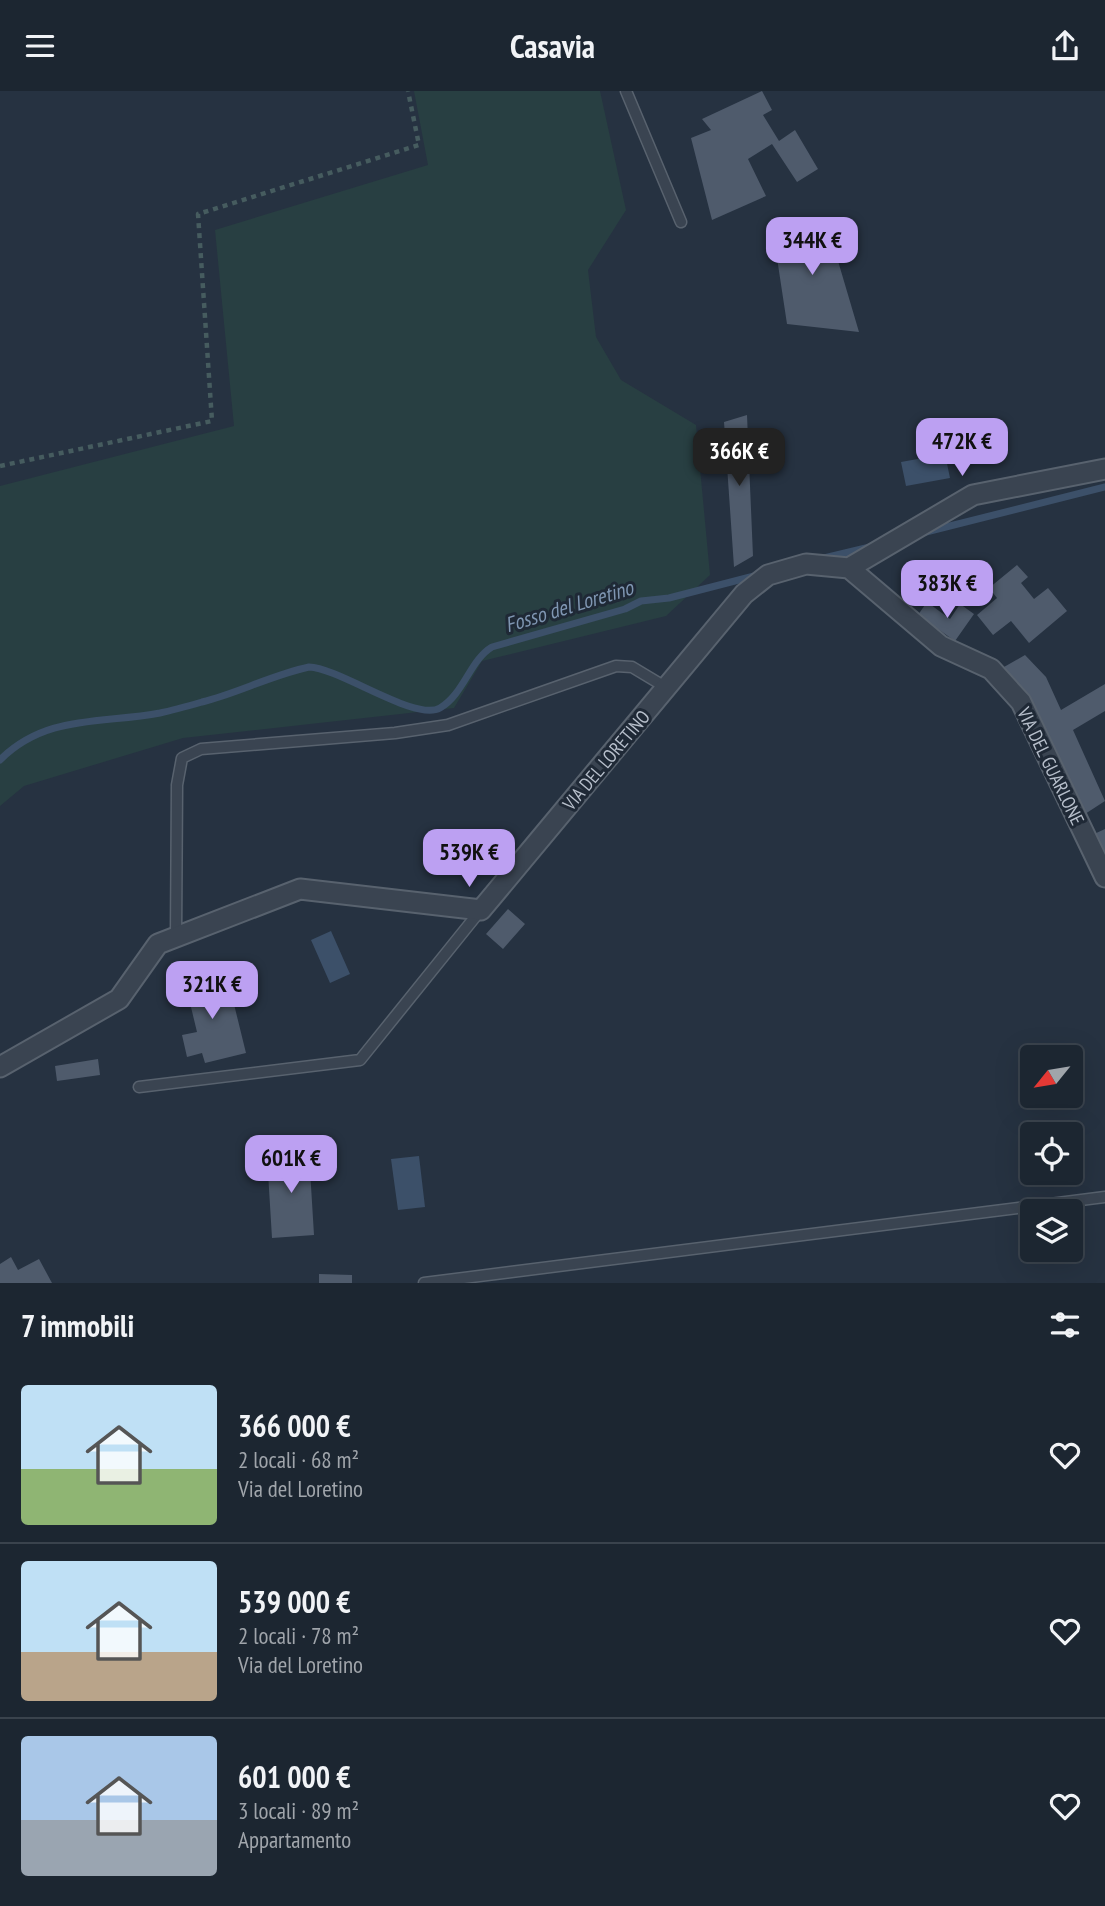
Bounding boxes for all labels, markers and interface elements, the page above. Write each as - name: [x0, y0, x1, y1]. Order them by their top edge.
- text: Casavia: [510, 25, 595, 67]
- icon: menu: [21, 27, 59, 65]
- icon: share: [1046, 27, 1084, 65]
- pin: 344K €: [755, 218, 869, 277]
- text: 344K €: [782, 225, 842, 254]
- pin: 472K €: [905, 419, 1019, 478]
- text: 472K €: [932, 426, 992, 455]
- pin: 366K €: [682, 429, 796, 488]
- text: 366K €: [709, 436, 769, 465]
- pin: 383K €: [890, 561, 1004, 620]
- text: 383K €: [917, 568, 977, 597]
- water label: Fosso del Loretino: [502, 573, 638, 638]
- street label: VIA DEL GUARLONE: [1012, 702, 1090, 829]
- street label: VIA DEL LORETINO: [557, 705, 655, 816]
- pin: 539K €: [412, 829, 526, 889]
- text: 539K €: [439, 837, 499, 866]
- pin: 321K €: [155, 961, 269, 1021]
- text: 321K €: [182, 969, 242, 998]
- north arrow: [1020, 1045, 1083, 1108]
- map controls: [1020, 1045, 1083, 1262]
- button: locate: [1020, 1122, 1083, 1185]
- pin: 601K €: [234, 1135, 348, 1195]
- text: 601K €: [261, 1143, 321, 1172]
- button: layers: [1020, 1199, 1083, 1262]
- text: 7 immobili: [21, 1306, 134, 1345]
- icon: filters: [1046, 1306, 1084, 1344]
- text: 366 000 €: [238, 1406, 351, 1445]
- icon: home: [77, 1413, 161, 1497]
- icon: heart: [1046, 1436, 1084, 1474]
- text: 2 locali · 68 m²: [238, 1445, 359, 1474]
- text: Via del Loretino: [238, 1474, 363, 1503]
- text: 539 000 €: [238, 1582, 351, 1621]
- icon: home: [77, 1589, 161, 1673]
- icon: heart: [1046, 1612, 1084, 1650]
- text: 2 locali · 78 m²: [238, 1621, 359, 1650]
- text: Via del Loretino: [238, 1650, 363, 1679]
- text: 601 000 €: [238, 1757, 351, 1796]
- icon: home: [77, 1764, 161, 1848]
- icon: heart: [1046, 1787, 1084, 1825]
- text: 3 locali · 89 m²: [238, 1796, 359, 1825]
- text: Appartamento: [238, 1825, 351, 1854]

